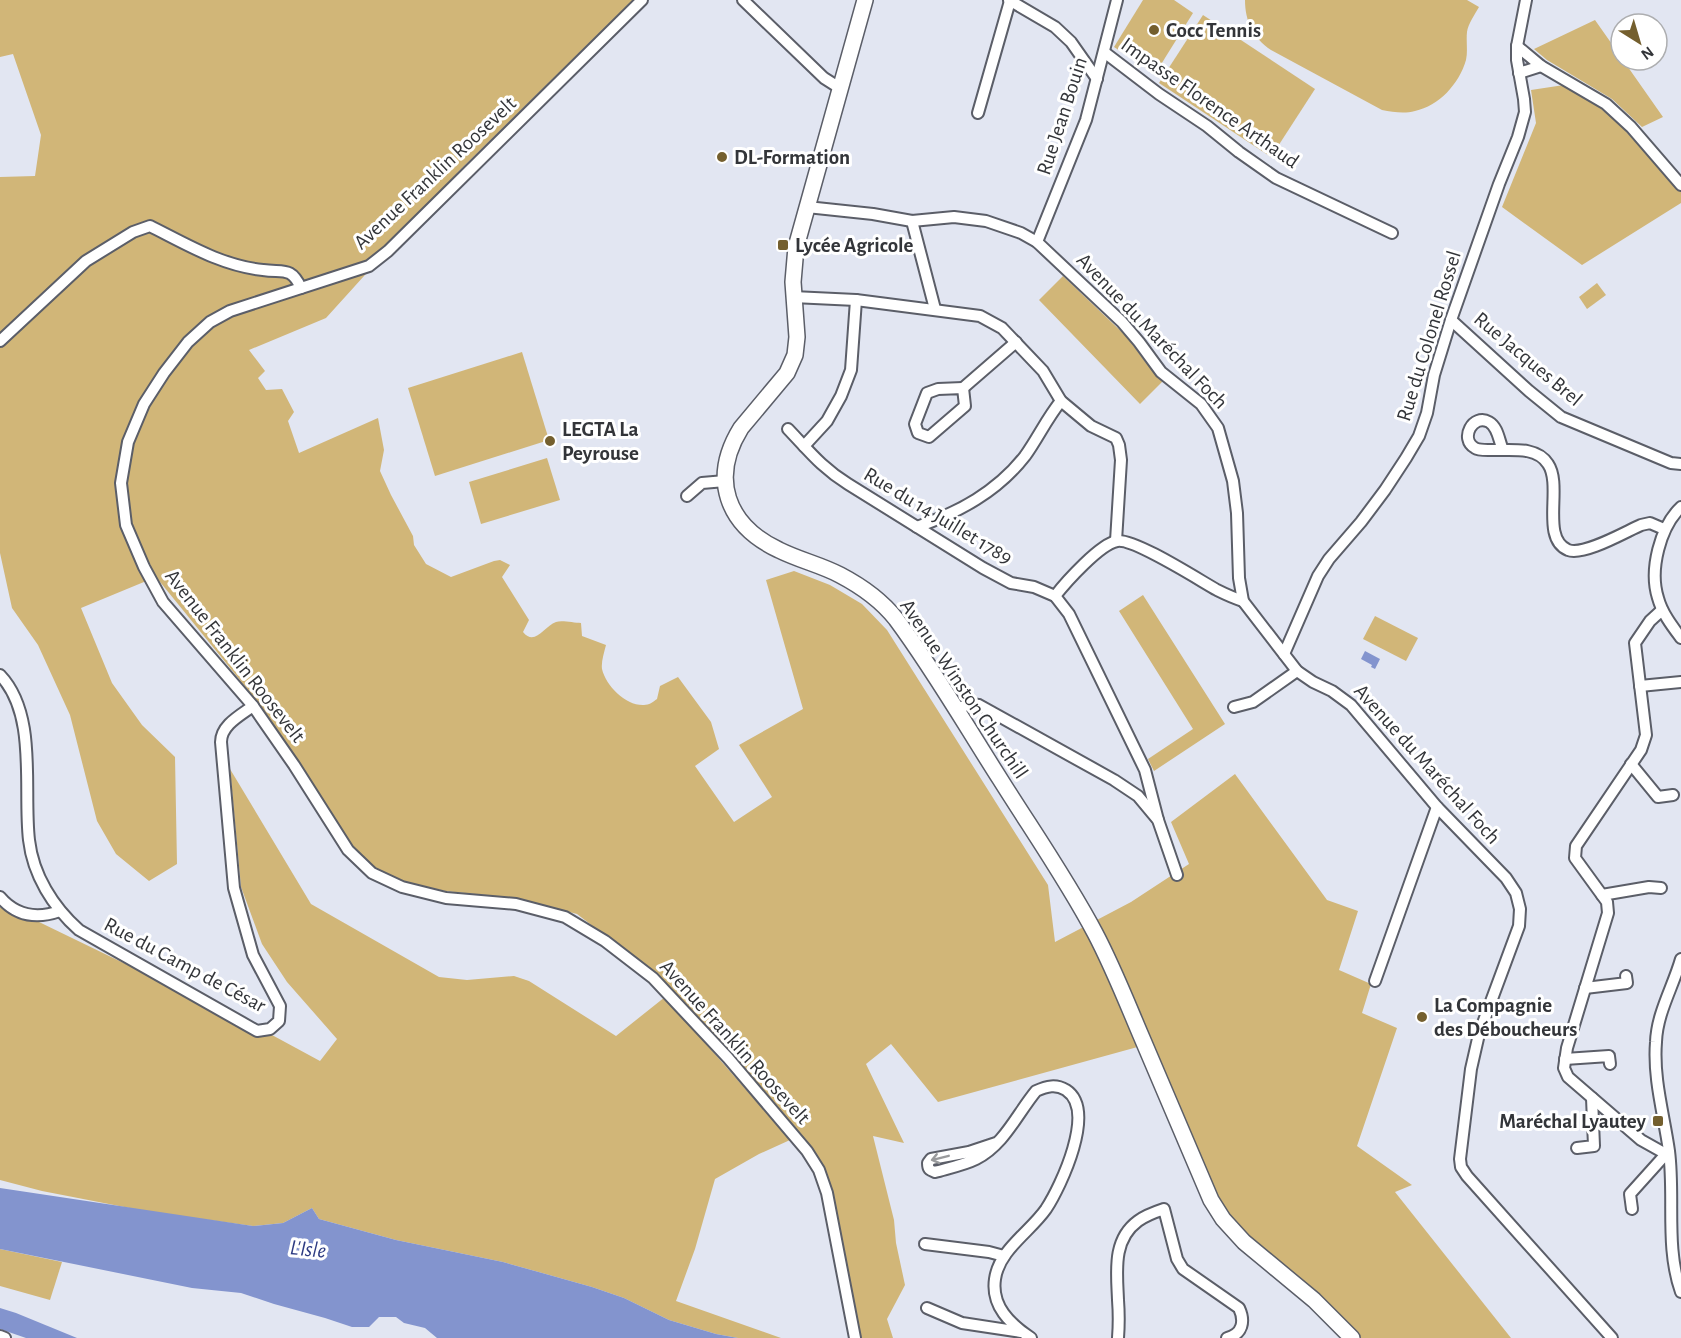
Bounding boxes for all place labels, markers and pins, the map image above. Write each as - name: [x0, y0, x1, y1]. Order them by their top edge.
- place label: Cocc Tennis: [1166, 20, 1261, 41]
- marker: Cocc Tennis: [1147, 23, 1161, 37]
- place label: DL-Formation: [734, 147, 850, 168]
- marker: DL-Formation: [715, 150, 729, 164]
- place label: Lycée Agricole: [795, 235, 914, 256]
- marker: Lycée Agricole: [776, 238, 790, 252]
- place label: LEGTA La Peyrouse: [562, 419, 639, 464]
- marker: LEGTA La Peyrouse: [543, 434, 557, 448]
- place label: La Compagnie des Déboucheurs: [1434, 995, 1577, 1040]
- marker: La Compagnie des Déboucheurs: [1415, 1010, 1429, 1024]
- place label: Maréchal Lyautey: [1499, 1111, 1647, 1132]
- marker: Maréchal Lyautey: [1651, 1114, 1665, 1128]

